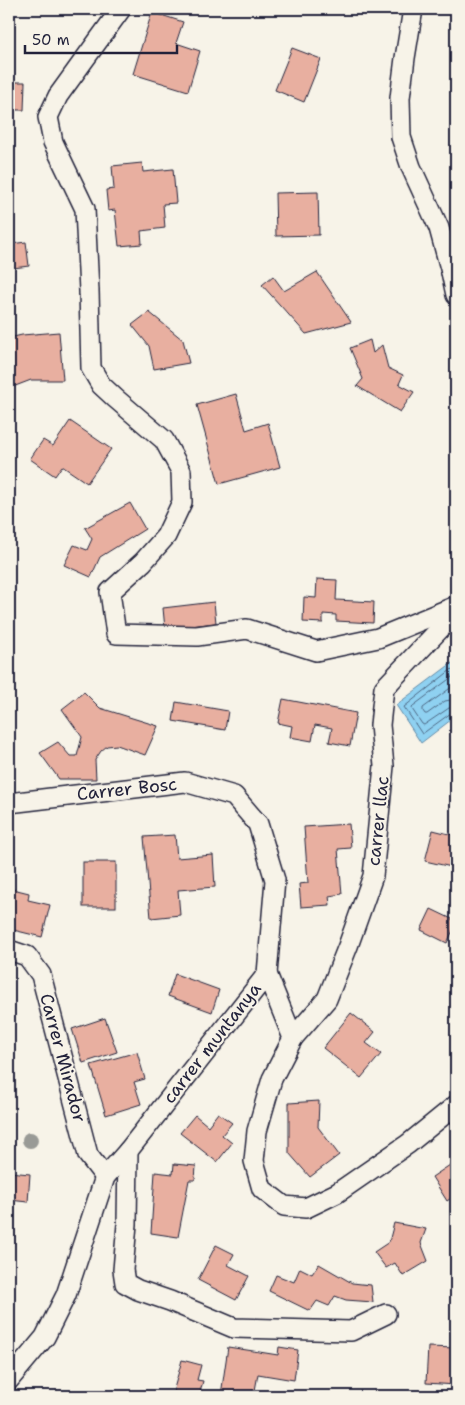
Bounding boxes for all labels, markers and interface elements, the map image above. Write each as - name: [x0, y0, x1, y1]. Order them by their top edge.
- scale bar: [25, 22, 178, 54]
- text: 50 m: [32, 30, 70, 50]
- street label: Carrer Bosc: [76, 772, 178, 806]
- street label: carrer llac: [361, 775, 395, 867]
- street label: carrer muntanya: [157, 978, 267, 1108]
- street label: Carrer Mirador: [34, 991, 92, 1125]

